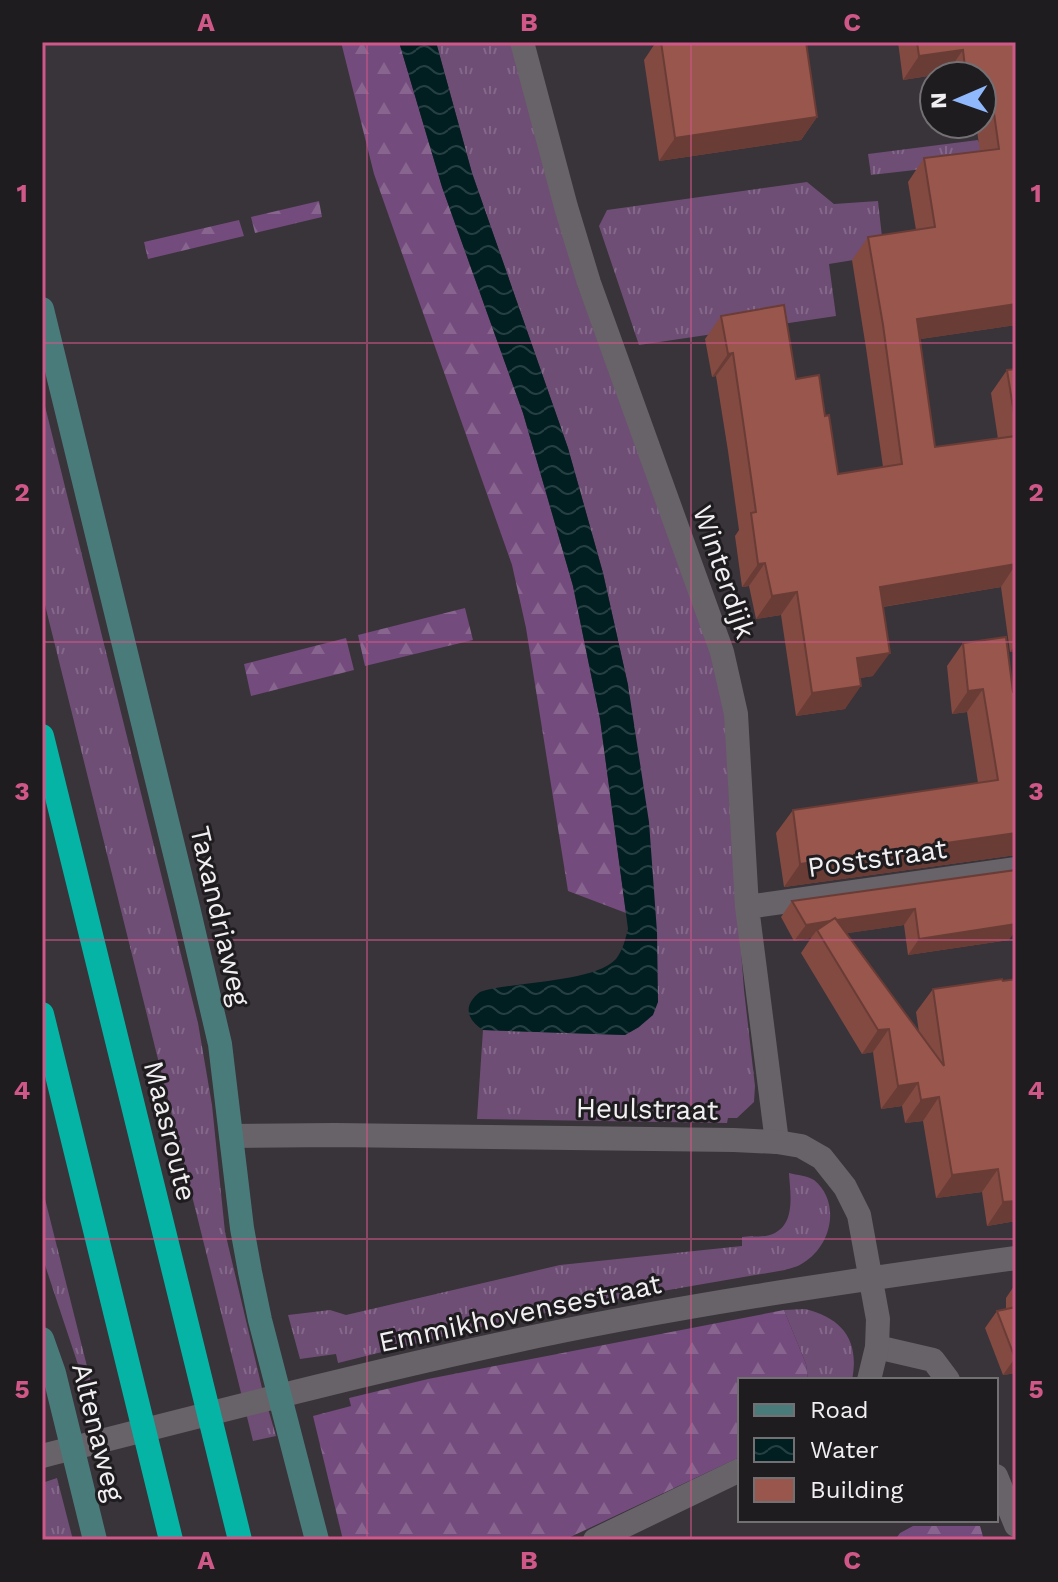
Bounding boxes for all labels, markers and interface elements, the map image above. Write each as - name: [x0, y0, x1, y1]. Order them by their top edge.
- text: A: [197, 7, 215, 37]
- text: B: [520, 7, 538, 37]
- text: C: [843, 7, 861, 37]
- north arrow: [918, 60, 998, 140]
- text: N: [926, 92, 951, 109]
- text: 1: [16, 178, 28, 208]
- text: 1: [1030, 178, 1042, 208]
- text: 2: [14, 477, 30, 507]
- text: 2: [1028, 477, 1044, 507]
- street label: Winterdijk: [686, 501, 762, 643]
- text: 3: [14, 776, 30, 806]
- text: 3: [1028, 776, 1044, 806]
- street label: Taxandriaweg: [183, 823, 257, 1009]
- street label: Poststraat: [805, 832, 949, 884]
- street label: Maasroute: [137, 1058, 203, 1204]
- text: 4: [14, 1075, 31, 1105]
- text: 4: [1028, 1075, 1045, 1105]
- street label: Heulstraat: [575, 1091, 719, 1127]
- street label: Emmikhovensestraat: [376, 1267, 665, 1359]
- street label: Altenaweg: [65, 1359, 131, 1505]
- text: 5: [14, 1374, 30, 1404]
- text: 5: [1028, 1374, 1044, 1404]
- legend: [738, 1378, 998, 1522]
- text: Road: [810, 1396, 869, 1424]
- text: Water: [810, 1436, 879, 1464]
- text: Building: [810, 1476, 903, 1504]
- text: A: [197, 1545, 215, 1575]
- text: B: [520, 1545, 538, 1575]
- text: C: [843, 1545, 861, 1575]

